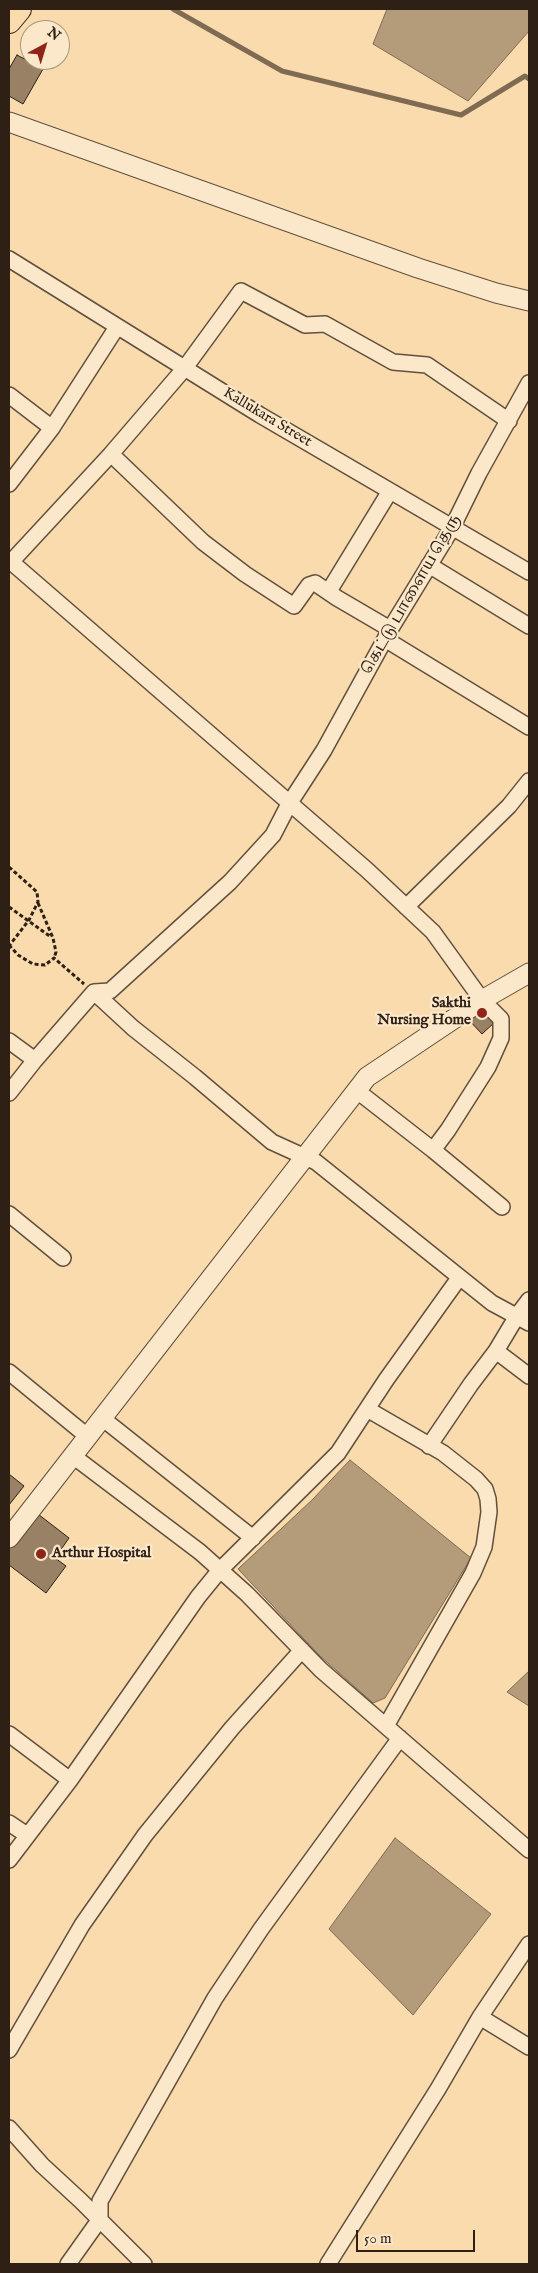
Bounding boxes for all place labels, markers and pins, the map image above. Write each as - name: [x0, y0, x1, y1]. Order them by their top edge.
- place label: Sakthi Nursing Home: [377, 995, 471, 1030]
- marker: Sakthi Nursing Home: [475, 1006, 489, 1020]
- place label: Arthur Hospital: [52, 1545, 151, 1563]
- marker: Arthur Hospital: [34, 1547, 48, 1561]

